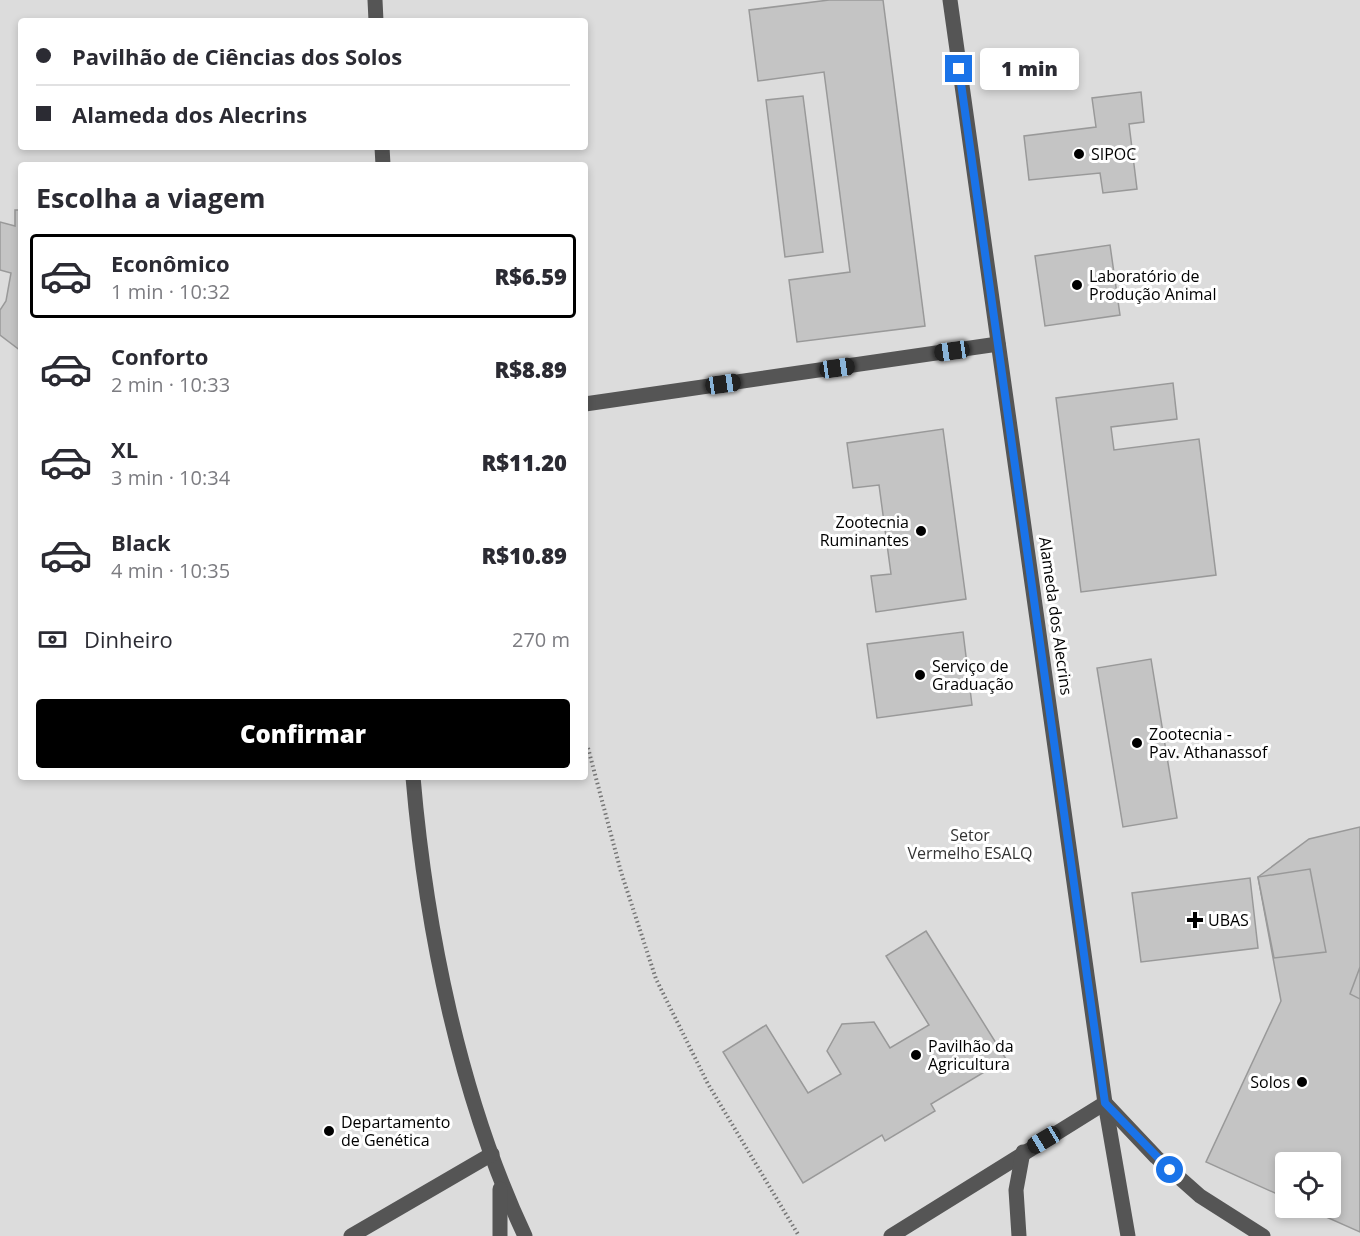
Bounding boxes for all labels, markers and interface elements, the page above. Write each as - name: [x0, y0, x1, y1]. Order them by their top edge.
- text: Pavilhão de Ciências dos Solos: [72, 41, 402, 71]
- callout: 1 min: [980, 48, 1079, 90]
- route end: [945, 55, 972, 82]
- text: 1 min: [1001, 55, 1058, 82]
- text: Alameda dos Alecrins: [72, 99, 307, 129]
- place label: SIPOC: [1091, 143, 1136, 165]
- marker: SIPOC: [1072, 147, 1086, 161]
- text: Escolha a viagem: [36, 179, 265, 216]
- text: Econômico: [111, 248, 230, 278]
- icon: car: [39, 249, 93, 303]
- text: R$6.59: [494, 261, 567, 291]
- place label: Laboratório de Produção Animal: [1089, 265, 1216, 305]
- text: 1 min · 10:32: [111, 278, 230, 305]
- marker: Laboratório de Produção Animal: [1070, 278, 1084, 292]
- car: [933, 340, 971, 362]
- text: Conforto: [111, 341, 208, 371]
- icon: car: [39, 342, 93, 396]
- text: R$8.89: [494, 354, 567, 384]
- car: [818, 357, 856, 379]
- text: 2 min · 10:33: [111, 371, 230, 398]
- car: [704, 373, 742, 395]
- text: XL: [111, 434, 138, 464]
- icon: car: [39, 435, 93, 489]
- text: R$11.20: [481, 447, 567, 477]
- text: 3 min · 10:34: [111, 464, 230, 491]
- place label: Zootecnia Ruminantes: [820, 511, 909, 551]
- marker: Zootecnia Ruminantes: [914, 524, 928, 538]
- text: Black: [111, 527, 171, 557]
- icon: car: [39, 528, 93, 582]
- street label: Alameda dos Alecrins: [1034, 535, 1078, 697]
- text: R$10.89: [481, 540, 567, 570]
- text: 4 min · 10:35: [111, 557, 230, 584]
- icon: cash: [36, 623, 69, 656]
- text: Dinheiro: [84, 624, 173, 654]
- text: 270 m: [512, 626, 570, 653]
- place label: Serviço de Graduação: [932, 655, 1014, 695]
- marker: Serviço de Graduação: [913, 668, 927, 682]
- button: Confirmar: [36, 699, 570, 768]
- place label: Zootecnia - Pav. Athanassof: [1149, 723, 1269, 763]
- marker: Zootecnia - Pav. Athanassof: [1130, 736, 1144, 750]
- park label: Setor Vermelho ESALQ: [907, 824, 1033, 864]
- place label: UBAS: [1208, 909, 1249, 931]
- marker: UBAS: [1186, 911, 1204, 929]
- place label: Pavilhão da Agricultura: [928, 1035, 1014, 1075]
- marker: Pavilhão da Agricultura: [909, 1048, 923, 1062]
- place label: Solos: [1250, 1071, 1290, 1093]
- marker: Solos: [1295, 1075, 1309, 1089]
- place label: Departamento de Genética: [341, 1111, 450, 1151]
- car: [1024, 1123, 1064, 1157]
- marker: Departamento de Genética: [322, 1124, 336, 1138]
- map controls: [1275, 1152, 1341, 1218]
- button: locate: [1275, 1152, 1341, 1218]
- route start: [1156, 1156, 1183, 1183]

